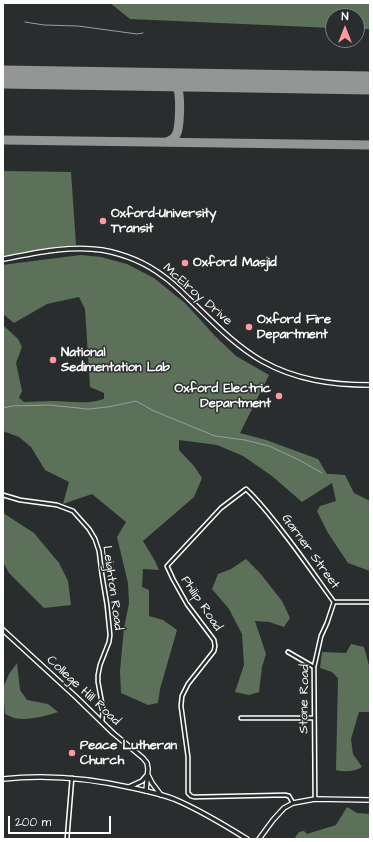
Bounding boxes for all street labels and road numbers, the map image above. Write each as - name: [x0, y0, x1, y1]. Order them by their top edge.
- street label: McElroy Drive: [159, 261, 235, 329]
- street label: Garner Street: [278, 511, 342, 593]
- street label: Leighton Road: [98, 545, 126, 631]
- street label: Philip Road: [177, 574, 225, 634]
- street label: College Hill Road: [43, 653, 123, 729]
- street label: Stone Road: [297, 664, 313, 734]

